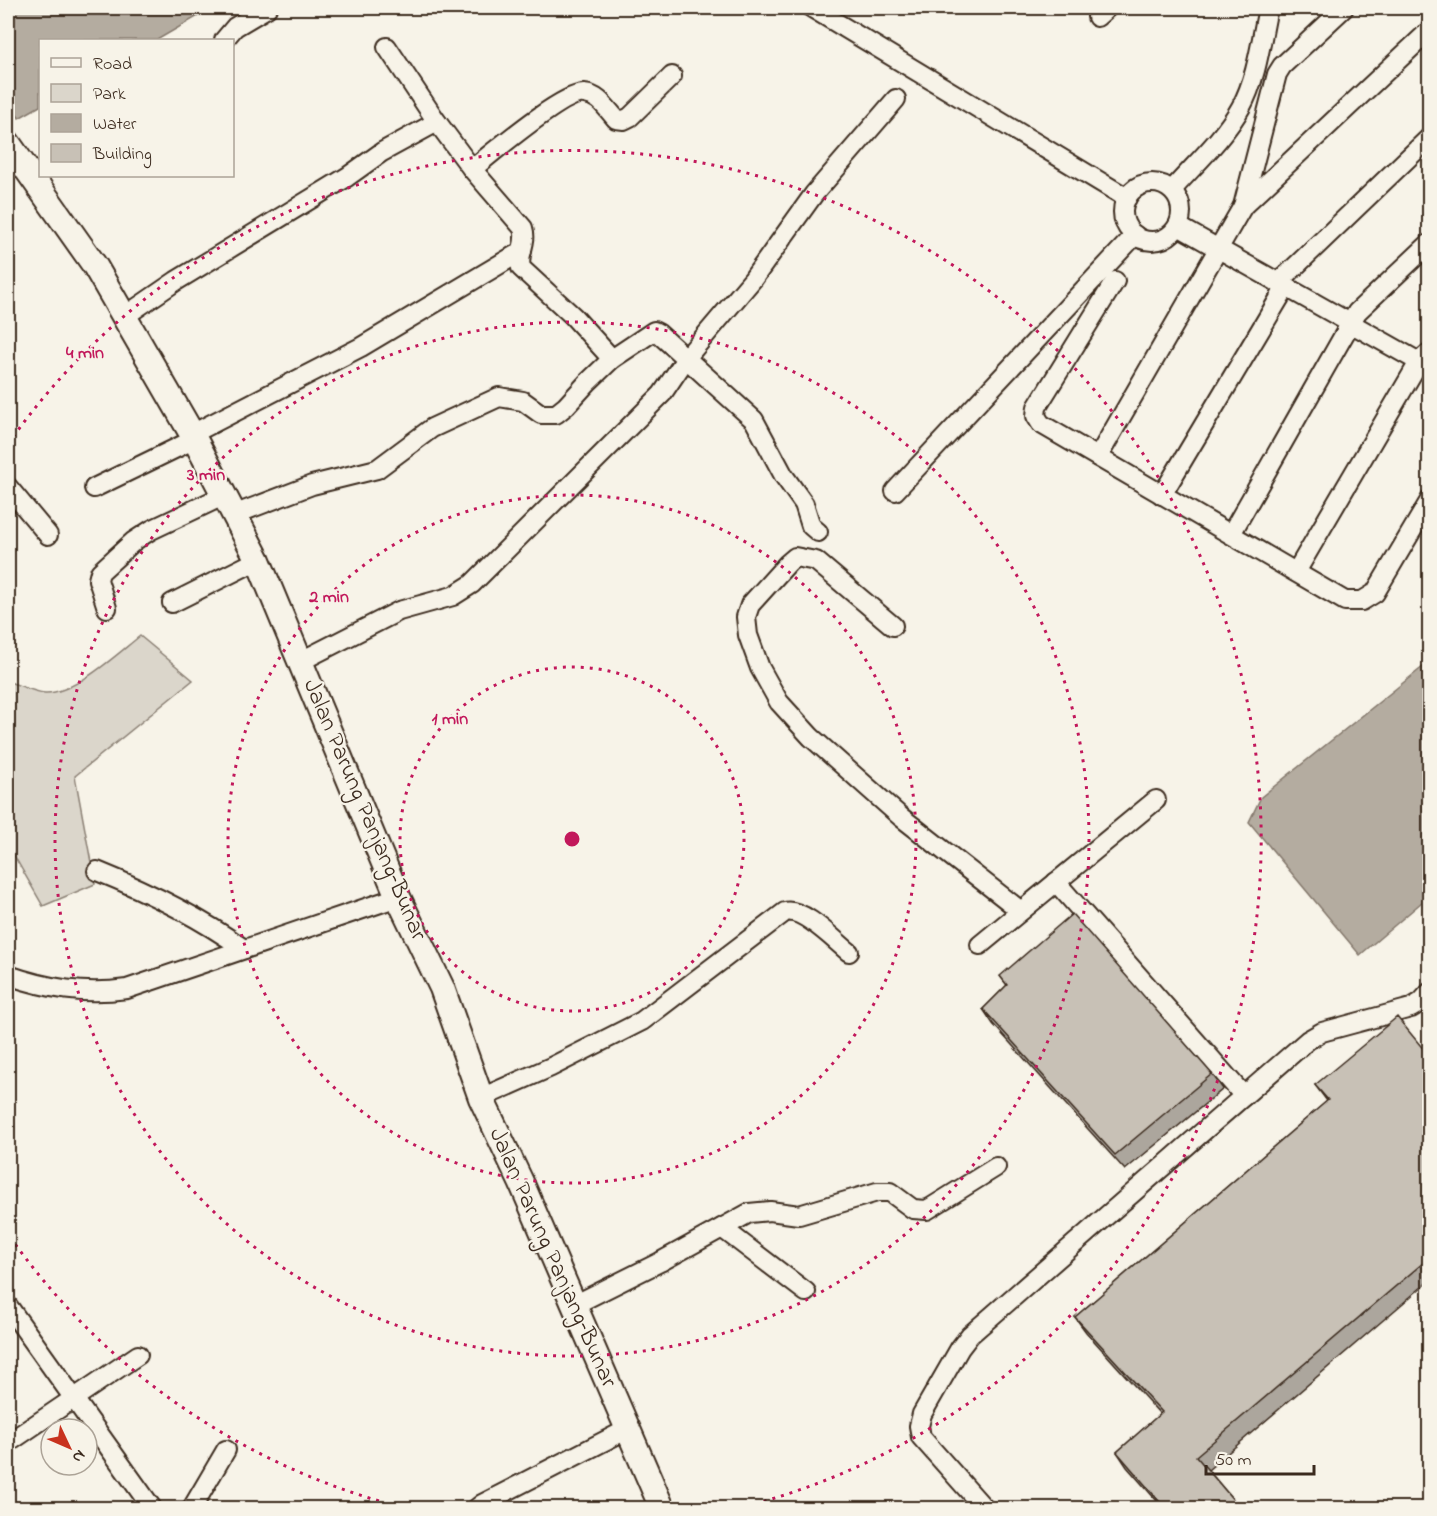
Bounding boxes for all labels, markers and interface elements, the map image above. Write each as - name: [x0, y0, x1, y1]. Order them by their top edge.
- legend: [39, 39, 234, 177]
- text: Road: [93, 52, 132, 78]
- text: Park: [93, 82, 126, 108]
- text: Water: [93, 112, 137, 138]
- text: Building: [92, 142, 152, 169]
- text: 4 min: [66, 341, 104, 367]
- text: 3 min: [186, 463, 225, 489]
- text: 2 min: [308, 585, 349, 611]
- street label: Jalan Parung Panjang–Bunar: [293, 674, 435, 947]
- text: 1 min: [432, 707, 468, 733]
- centre of rings: [562, 829, 582, 849]
- street label: Jalan Parung Panjang–Bunar: [479, 1122, 625, 1394]
- north arrow: [39, 1417, 99, 1477]
- scale bar: [1206, 1438, 1314, 1476]
- text: N: [66, 1444, 91, 1468]
- text: 50 m: [1215, 1448, 1252, 1474]

